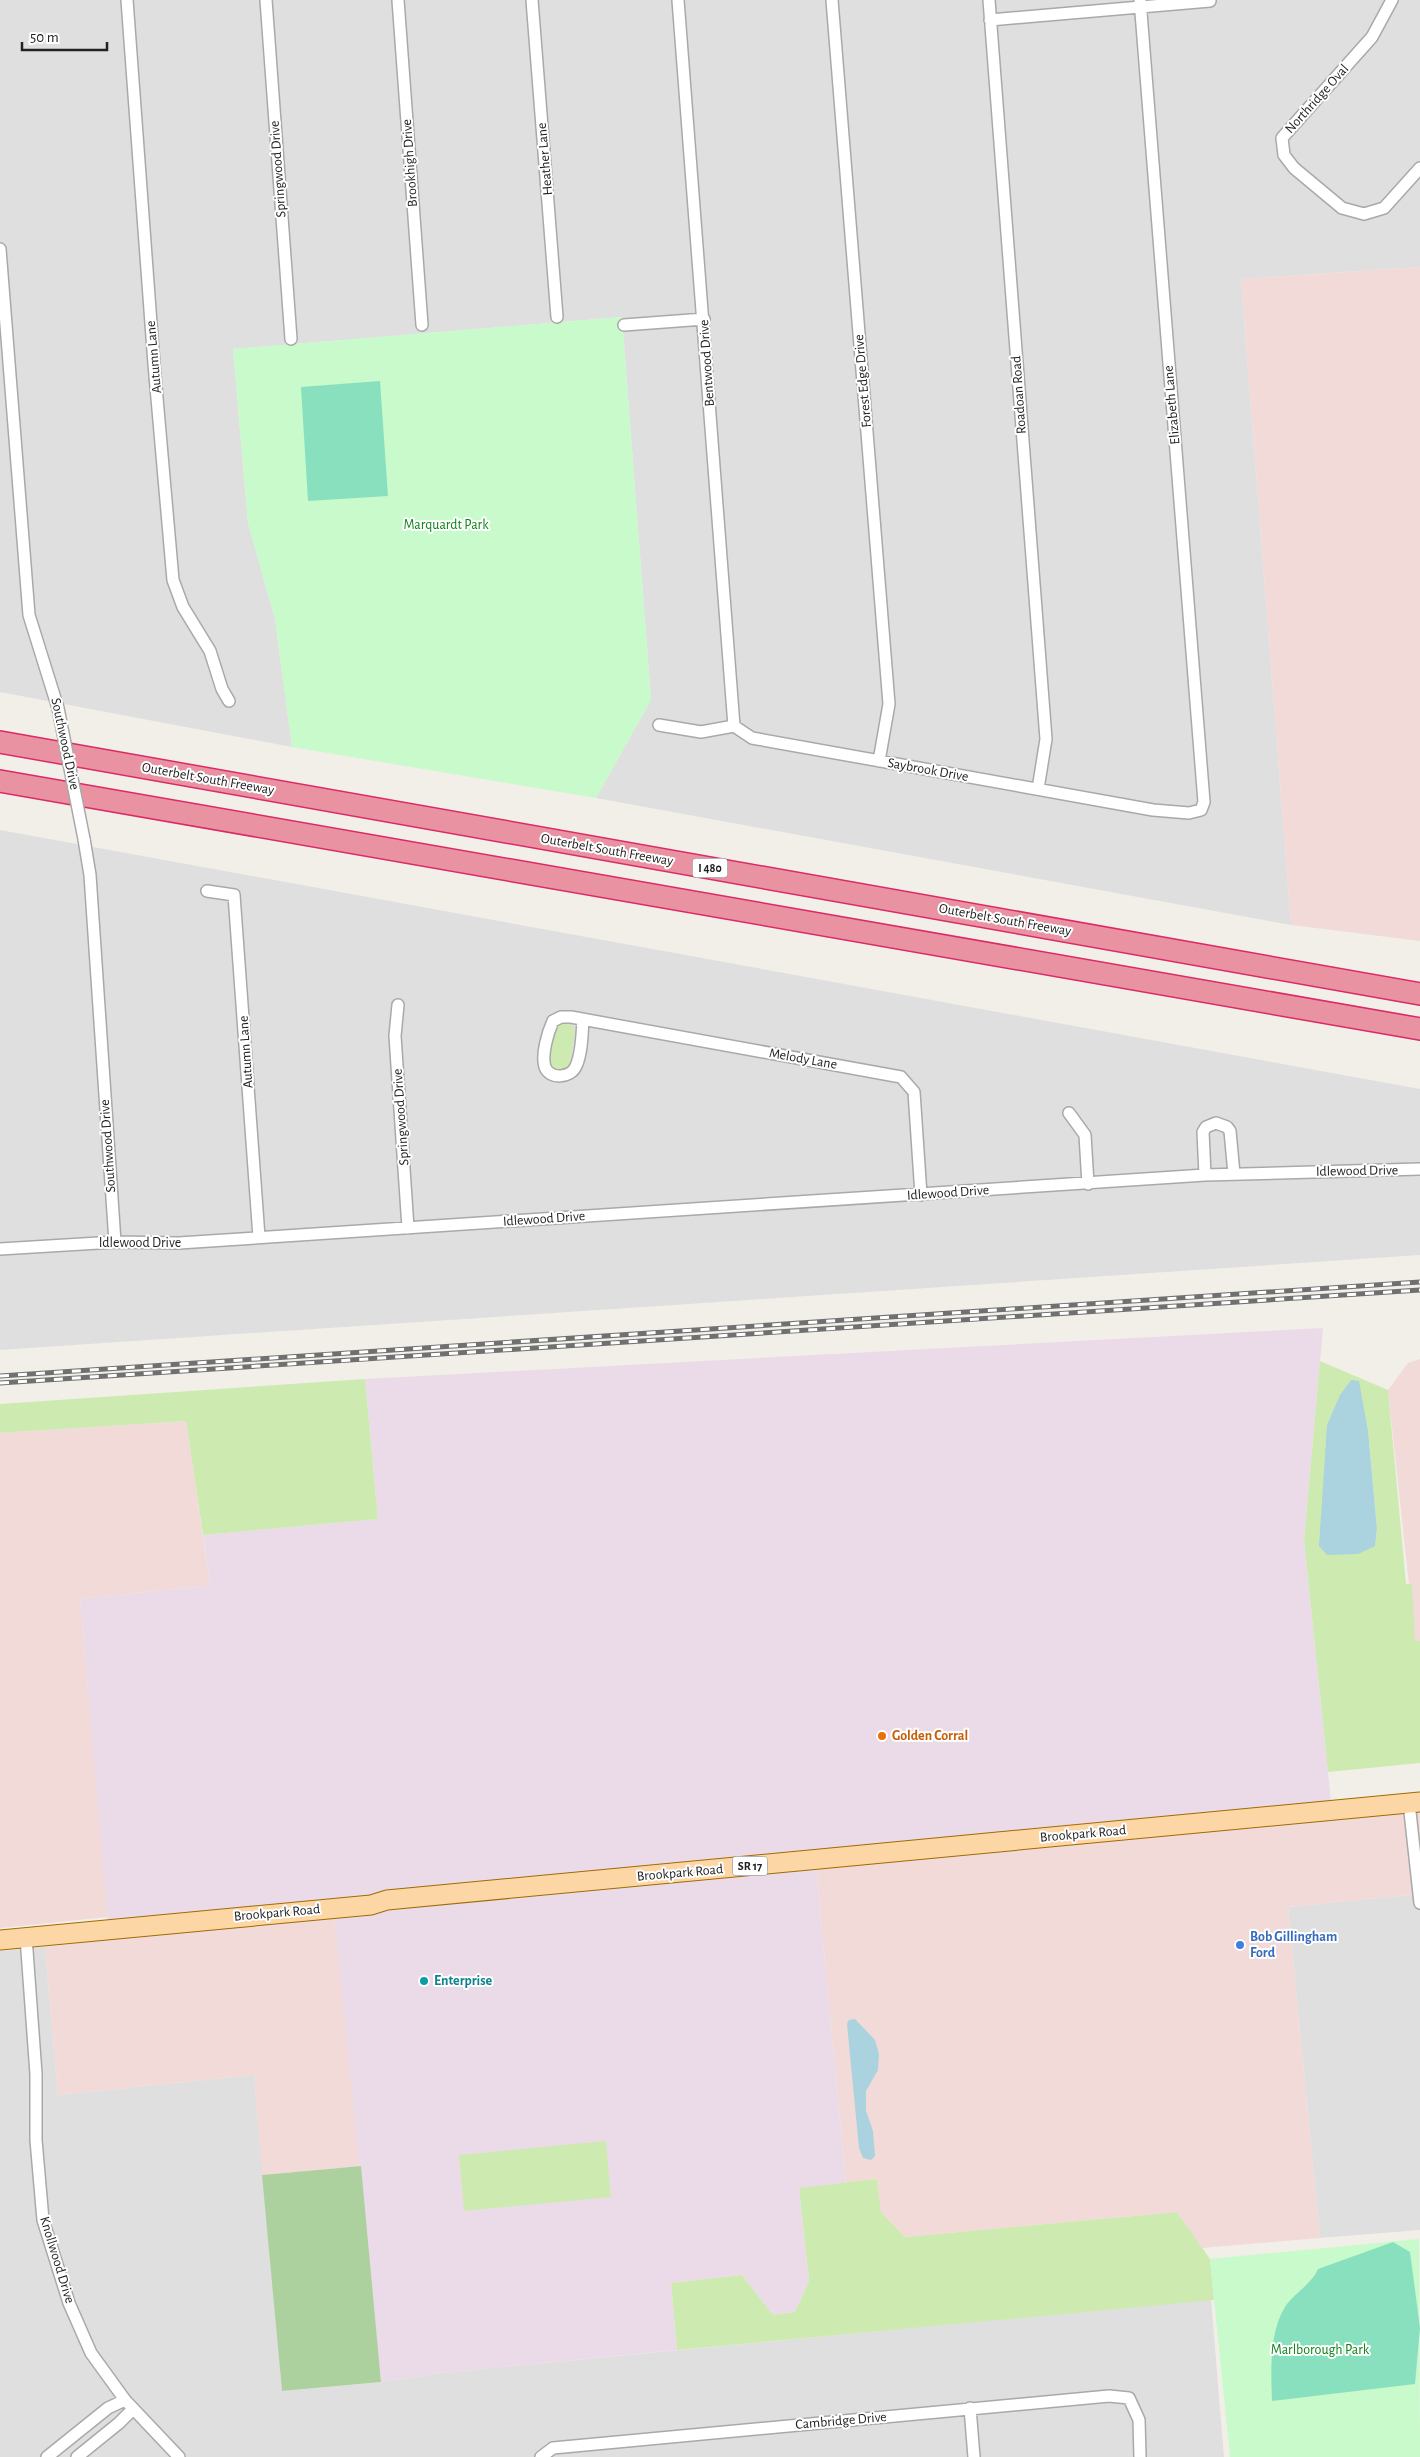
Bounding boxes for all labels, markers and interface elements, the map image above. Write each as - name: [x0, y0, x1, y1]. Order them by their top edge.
- scale bar: [22, 20, 108, 52]
- text: 50 m: [30, 30, 59, 45]
- street label: Northridge Oval: [1283, 62, 1351, 136]
- street label: Brookhigh Drive: [400, 119, 420, 207]
- street label: Springwood Drive: [268, 120, 288, 218]
- street label: Heather Lane: [535, 122, 555, 196]
- street label: Bentwood Drive: [697, 319, 717, 407]
- street label: Autumn Lane: [144, 320, 164, 394]
- street label: Forest Edge Drive: [852, 334, 874, 428]
- street label: Roadoan Road: [1009, 355, 1029, 435]
- street label: Elizabeth Lane: [1162, 365, 1182, 445]
- park label: Marquardt Park: [403, 518, 489, 532]
- street label: Southwood Drive: [48, 697, 82, 791]
- street label: Saybrook Drive: [887, 756, 969, 784]
- street label: Outerbelt South Freeway: [141, 760, 275, 798]
- street label: Outerbelt South Freeway: [540, 831, 674, 869]
- road number: I 480: [692, 858, 728, 878]
- street label: Outerbelt South Freeway: [938, 901, 1072, 939]
- street label: Autumn Lane: [236, 1015, 256, 1089]
- street label: Melody Lane: [768, 1046, 838, 1072]
- street label: Springwood Drive: [391, 1068, 411, 1166]
- street label: Southwood Drive: [98, 1099, 118, 1193]
- street label: Idlewood Drive: [1316, 1163, 1398, 1179]
- street label: Idlewood Drive: [906, 1183, 990, 1203]
- street label: Idlewood Drive: [502, 1209, 586, 1229]
- street label: Idlewood Drive: [99, 1236, 181, 1250]
- place label: Golden Corral: [892, 1729, 968, 1743]
- marker: Golden Corral: [876, 1730, 888, 1742]
- street label: Brookpark Road: [1039, 1823, 1127, 1845]
- road number: SR 17: [732, 1856, 768, 1875]
- street label: Brookpark Road: [636, 1862, 724, 1884]
- street label: Brookpark Road: [233, 1902, 321, 1924]
- place label: Bob Gillingham Ford: [1250, 1930, 1337, 1960]
- marker: Bob Gillingham Ford: [1234, 1939, 1246, 1951]
- place label: Enterprise: [434, 1974, 493, 1988]
- marker: Enterprise: [418, 1975, 430, 1987]
- street label: Knollwood Drive: [37, 2215, 77, 2305]
- park label: Marlborough Park: [1271, 2343, 1370, 2357]
- street label: Cambridge Drive: [795, 2410, 887, 2432]

